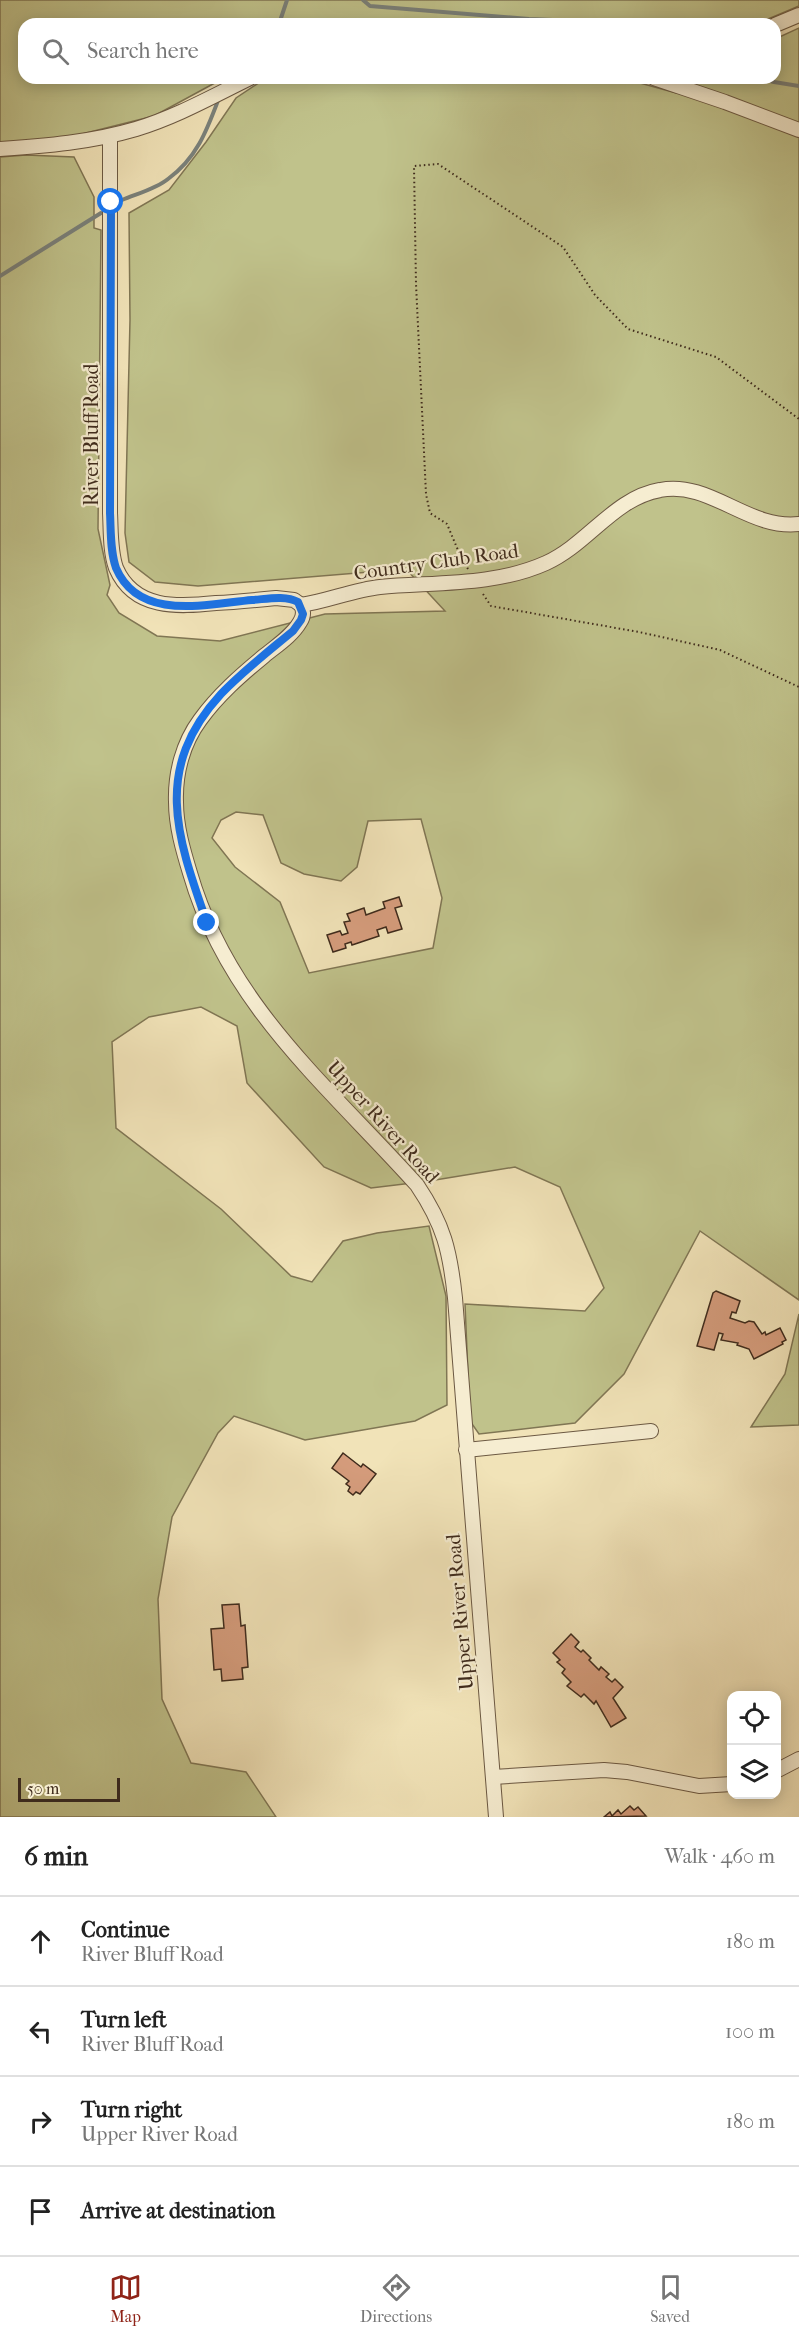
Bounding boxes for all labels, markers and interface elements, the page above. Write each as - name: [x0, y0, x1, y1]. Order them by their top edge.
- search box: [18, 18, 781, 84]
- icon: search: [39, 35, 72, 68]
- text: Search here: [87, 38, 199, 64]
- route start: [97, 188, 123, 214]
- street label: River Bluff Road: [80, 363, 103, 506]
- street label: Country Club Road: [352, 539, 521, 585]
- route end: [193, 909, 219, 935]
- street label: Upper River Road: [322, 1056, 445, 1189]
- street label: Upper River Road: [442, 1532, 478, 1691]
- map controls: [727, 1691, 781, 1799]
- button: locate: [727, 1691, 781, 1745]
- button: layers: [727, 1745, 781, 1799]
- scale bar: [18, 1775, 120, 1802]
- text: 50 m: [27, 1779, 59, 1798]
- text: 6 min: [24, 1841, 88, 1872]
- text: Walk · 460 m: [664, 1845, 775, 1868]
- text: Continue: [81, 1917, 170, 1943]
- icon: ahead: [24, 1925, 57, 1958]
- text: 180 m: [726, 1930, 775, 1953]
- text: River Bluff Road: [81, 1943, 224, 1966]
- text: Turn left: [81, 2007, 167, 2033]
- icon: left: [24, 2015, 57, 2048]
- text: 100 m: [725, 2020, 775, 2043]
- text: River Bluff Road: [81, 2033, 224, 2056]
- text: Turn right: [81, 2097, 182, 2123]
- icon: right: [24, 2105, 57, 2138]
- text: 180 m: [726, 2110, 775, 2133]
- text: Upper River Road: [81, 2123, 238, 2146]
- icon: arrive: [24, 2195, 57, 2228]
- text: Arrive at destination: [81, 2198, 275, 2224]
- tab: Map: [109, 2271, 142, 2326]
- tab: Directions: [360, 2271, 432, 2326]
- tab: Saved: [650, 2271, 690, 2326]

